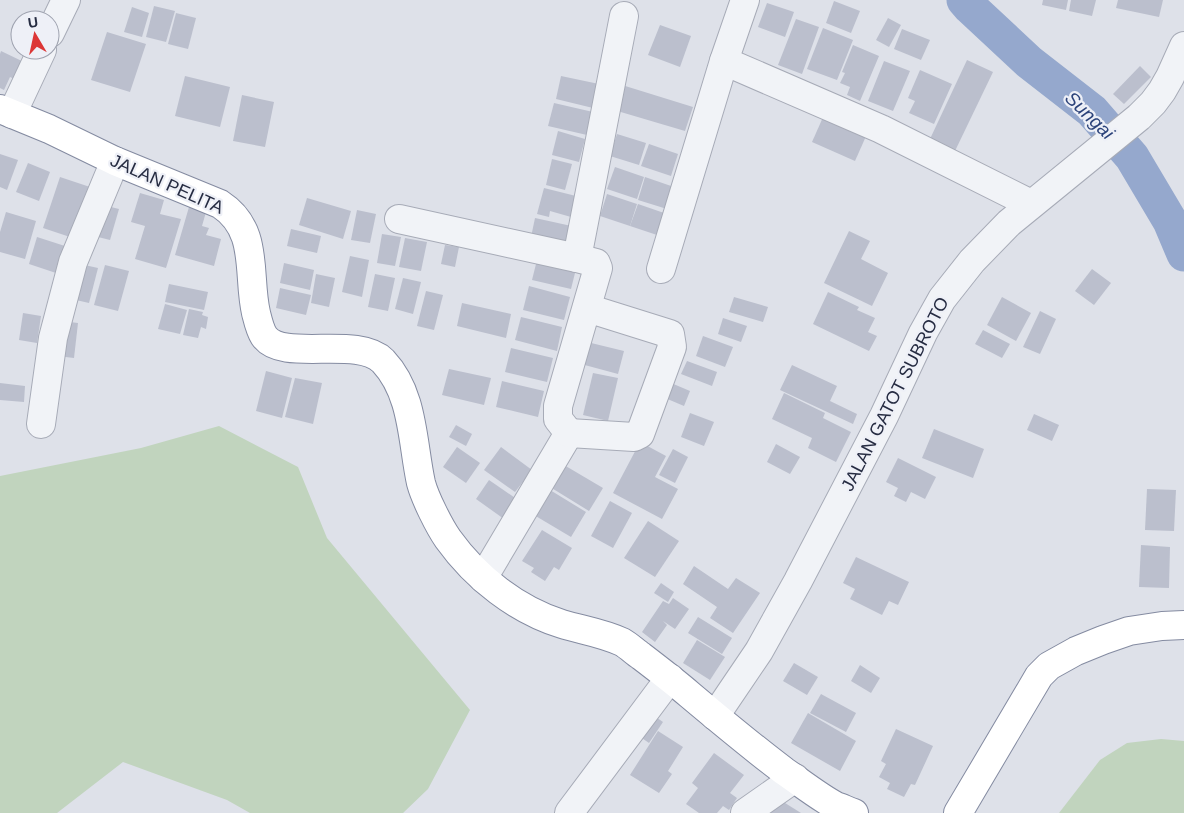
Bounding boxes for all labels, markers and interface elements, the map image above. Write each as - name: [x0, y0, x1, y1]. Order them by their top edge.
- north arrow: [10, 10, 60, 60]
- text: U: [27, 13, 39, 31]
- water label: Sungai: [1061, 87, 1119, 144]
- street label: JALAN PELITA: [107, 150, 227, 218]
- street label: JALAN GATOT SUBROTO: [837, 294, 953, 494]

